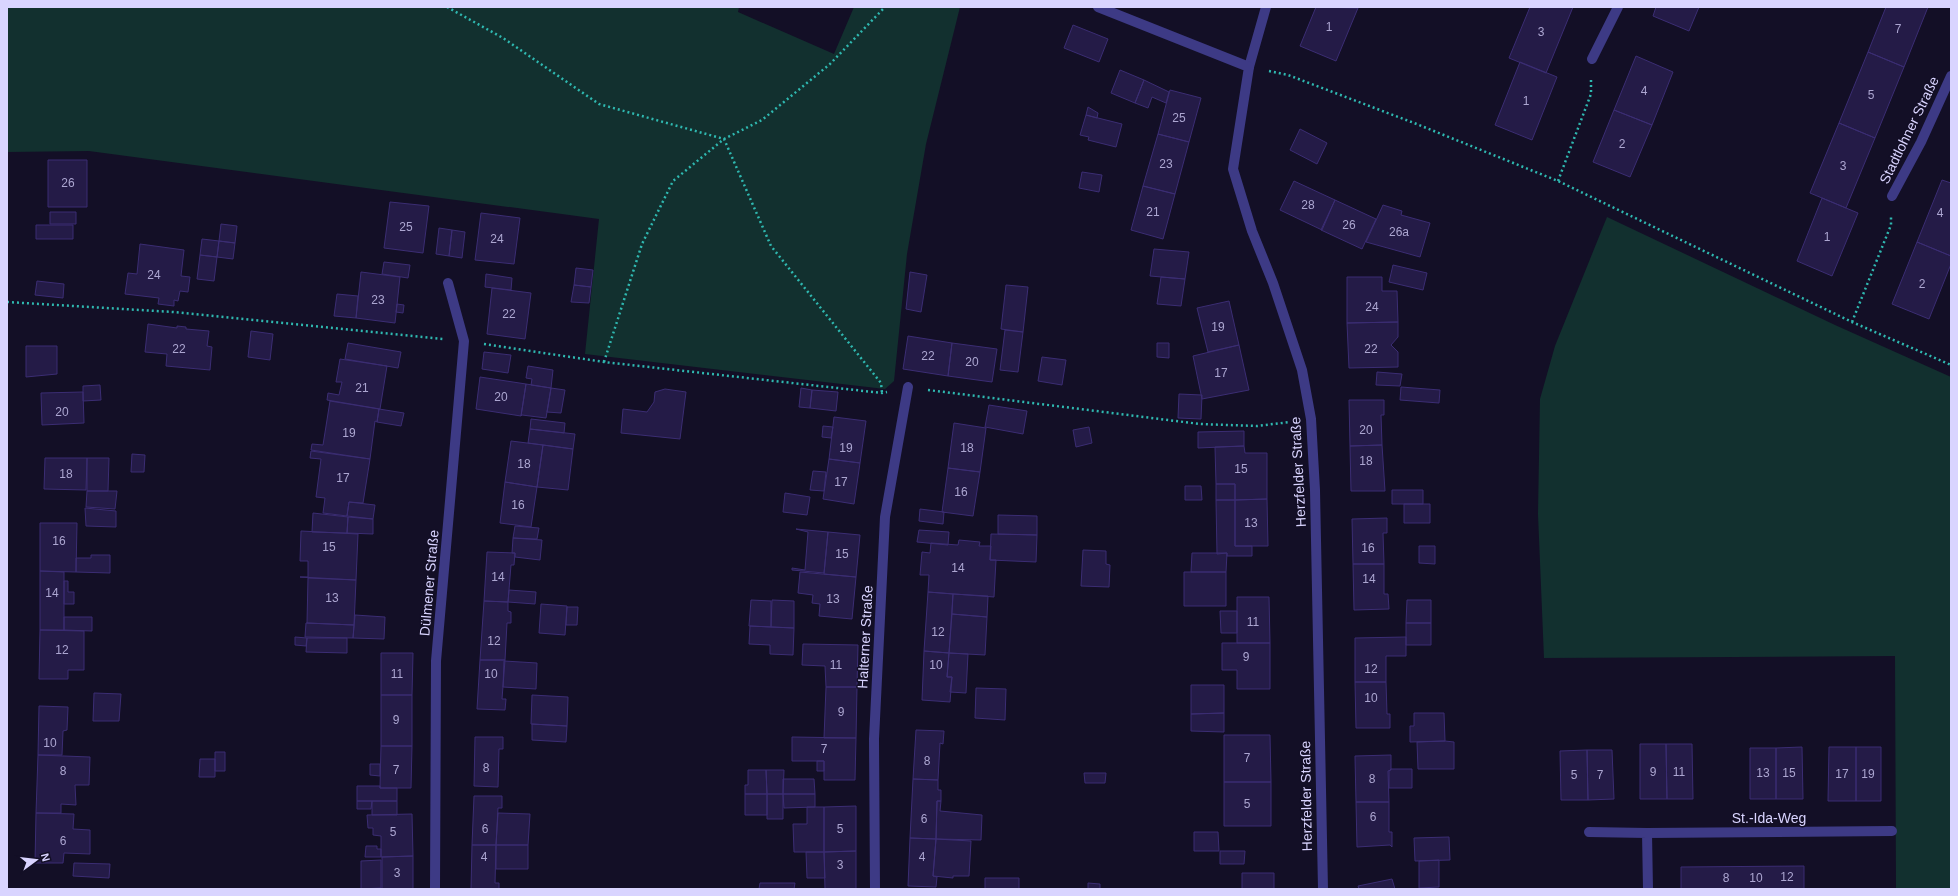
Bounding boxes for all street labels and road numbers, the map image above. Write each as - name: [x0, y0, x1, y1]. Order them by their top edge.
- street label: Stadtlohner Straße: [1876, 73, 1942, 186]
- street label: Herzfelder Straße: [1287, 416, 1309, 528]
- street label: Dülmener Straße: [416, 529, 442, 637]
- street label: Halterner Straße: [854, 585, 876, 689]
- street label: Herzfelder Straße: [1297, 740, 1315, 851]
- street label: St.-Ida-Weg: [1732, 810, 1806, 826]

